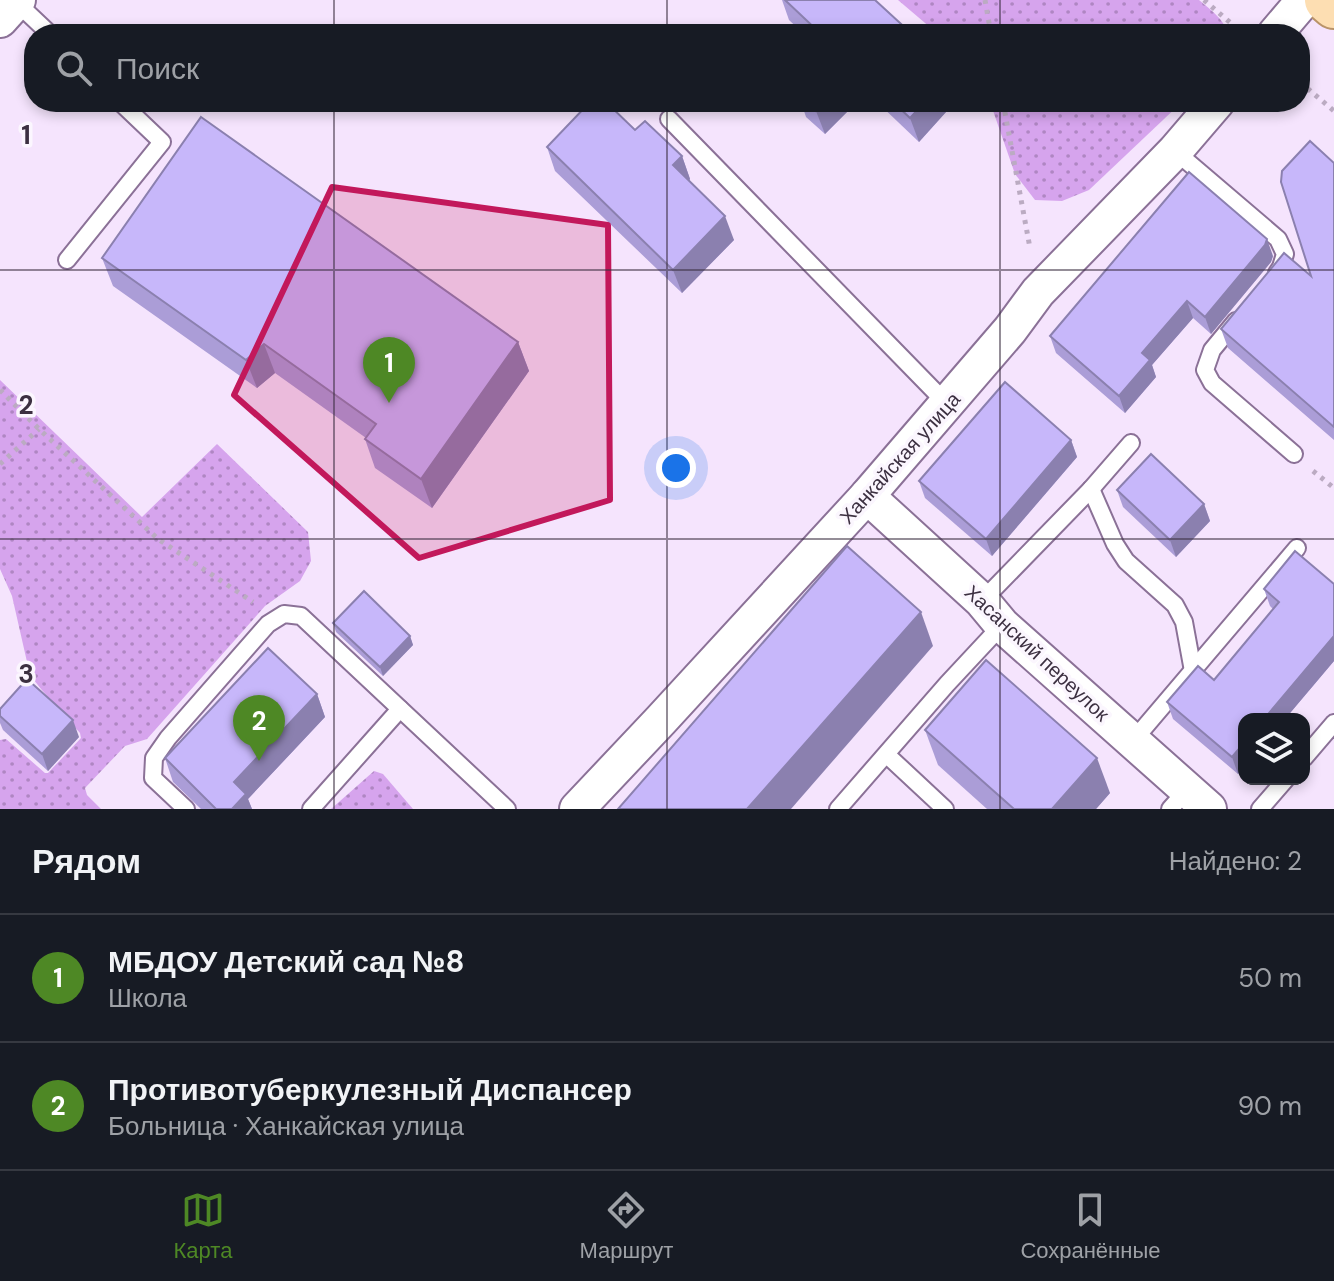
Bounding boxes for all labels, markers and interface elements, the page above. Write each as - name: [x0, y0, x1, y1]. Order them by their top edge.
- search box: [24, 24, 1310, 112]
- icon: search: [52, 46, 96, 90]
- text: Поиск: [116, 49, 199, 88]
- text: 1: [21, 118, 31, 152]
- pin: 1: [363, 337, 415, 403]
- street label: Ханкайская улица: [834, 386, 967, 529]
- text: 2: [18, 388, 34, 422]
- your location: [656, 448, 696, 488]
- street label: Хасанский переулок: [959, 579, 1115, 727]
- text: 3: [18, 657, 34, 691]
- pin: 2: [233, 695, 285, 761]
- map controls: [1238, 713, 1310, 785]
- button: layers: [1238, 713, 1310, 785]
- text: Рядом: [32, 839, 141, 884]
- text: Найдено: 2: [1169, 844, 1302, 878]
- text: МБДОУ Детский сад №8: [108, 942, 464, 981]
- text: 1: [53, 961, 63, 995]
- text: 50 m: [1238, 961, 1302, 995]
- text: Школа: [108, 981, 187, 1015]
- text: Противотуберкулезный Диспансер: [108, 1070, 632, 1109]
- text: 2: [50, 1089, 66, 1123]
- text: 90 m: [1238, 1089, 1302, 1123]
- text: Больница · Ханкайская улица: [108, 1109, 464, 1143]
- tab: Карта: [174, 1188, 232, 1265]
- tab: Маршрут: [580, 1188, 673, 1265]
- tab: Сохранённые: [1020, 1188, 1160, 1265]

